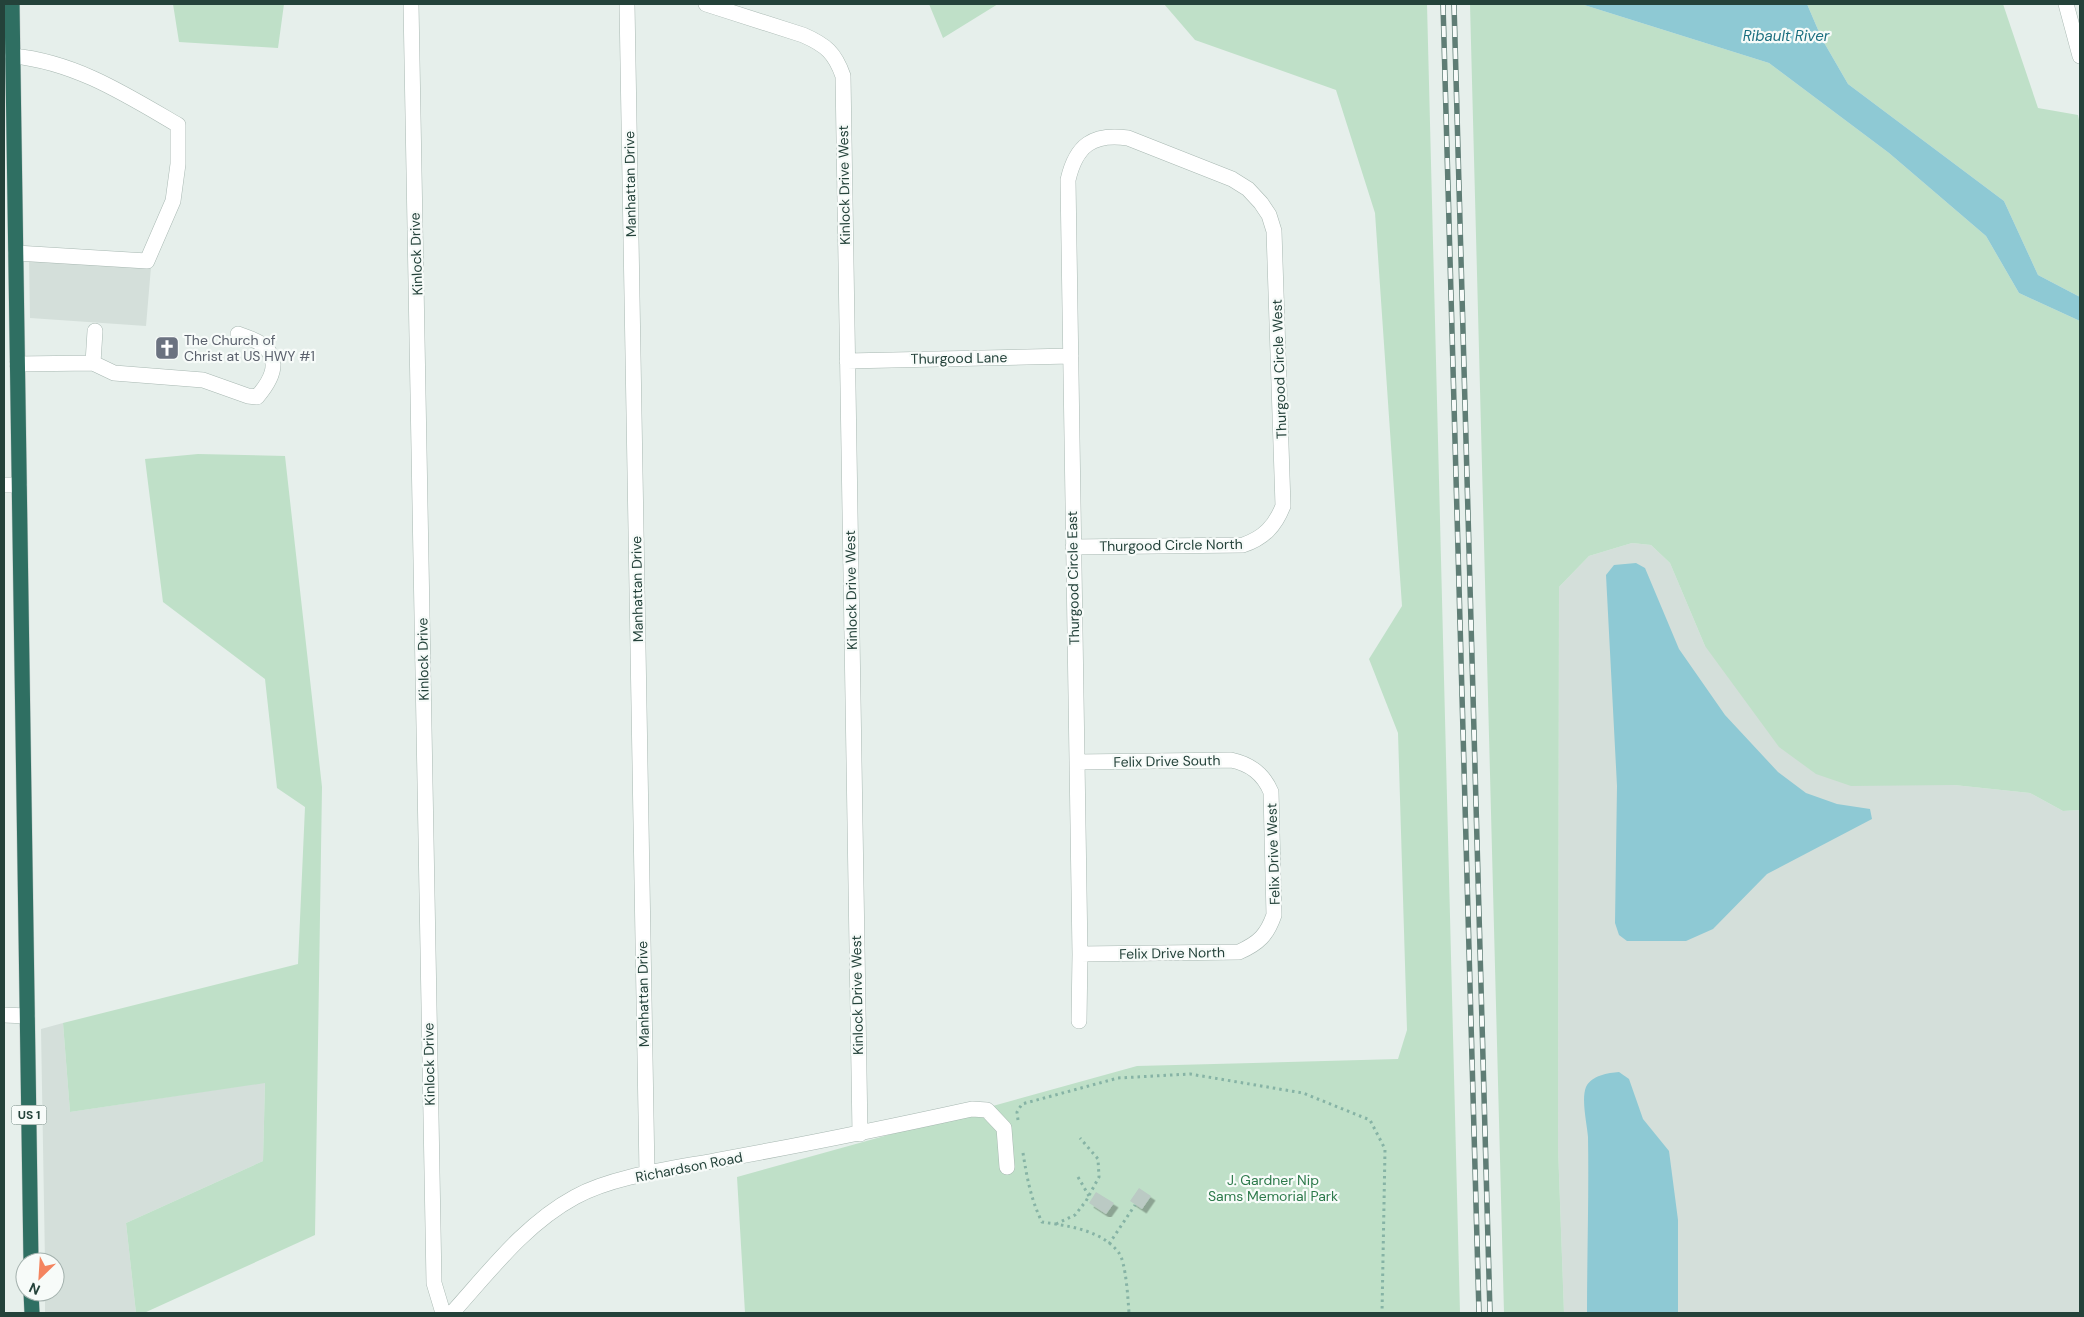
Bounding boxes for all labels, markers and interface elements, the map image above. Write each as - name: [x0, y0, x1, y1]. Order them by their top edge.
- water label: Ribault River: [1743, 26, 1830, 46]
- street label: Kinlock Drive West: [834, 125, 854, 245]
- street label: Manhattan Drive: [620, 131, 640, 237]
- street label: Kinlock Drive: [406, 212, 426, 296]
- street label: Thurgood Circle West: [1268, 299, 1290, 439]
- place label: The Church of Christ at US HWY #1: [184, 331, 315, 365]
- church icon: The Church of Christ at US HWY #1: [154, 335, 180, 361]
- street label: Thurgood Lane: [911, 348, 1007, 368]
- street label: Thurgood Circle East: [1063, 511, 1083, 645]
- street label: Kinlock Drive West: [841, 530, 861, 650]
- street label: Thurgood Circle North: [1099, 535, 1243, 555]
- street label: Manhattan Drive: [627, 536, 647, 642]
- street label: Kinlock Drive: [413, 617, 433, 701]
- street label: Felix Drive South: [1113, 751, 1221, 771]
- street label: Felix Drive West: [1262, 803, 1284, 905]
- street label: Kinlock Drive West: [847, 935, 867, 1055]
- street label: Manhattan Drive: [633, 941, 653, 1047]
- street label: Felix Drive North: [1119, 943, 1225, 963]
- street label: Kinlock Drive: [419, 1022, 439, 1106]
- road number: US 1: [12, 1106, 46, 1124]
- street label: Richardson Road: [634, 1148, 744, 1186]
- park label: J. Gardner Nip Sams Memorial Park: [1208, 1171, 1338, 1205]
- north arrow: [15, 1252, 65, 1302]
- text: N: [26, 1278, 43, 1299]

